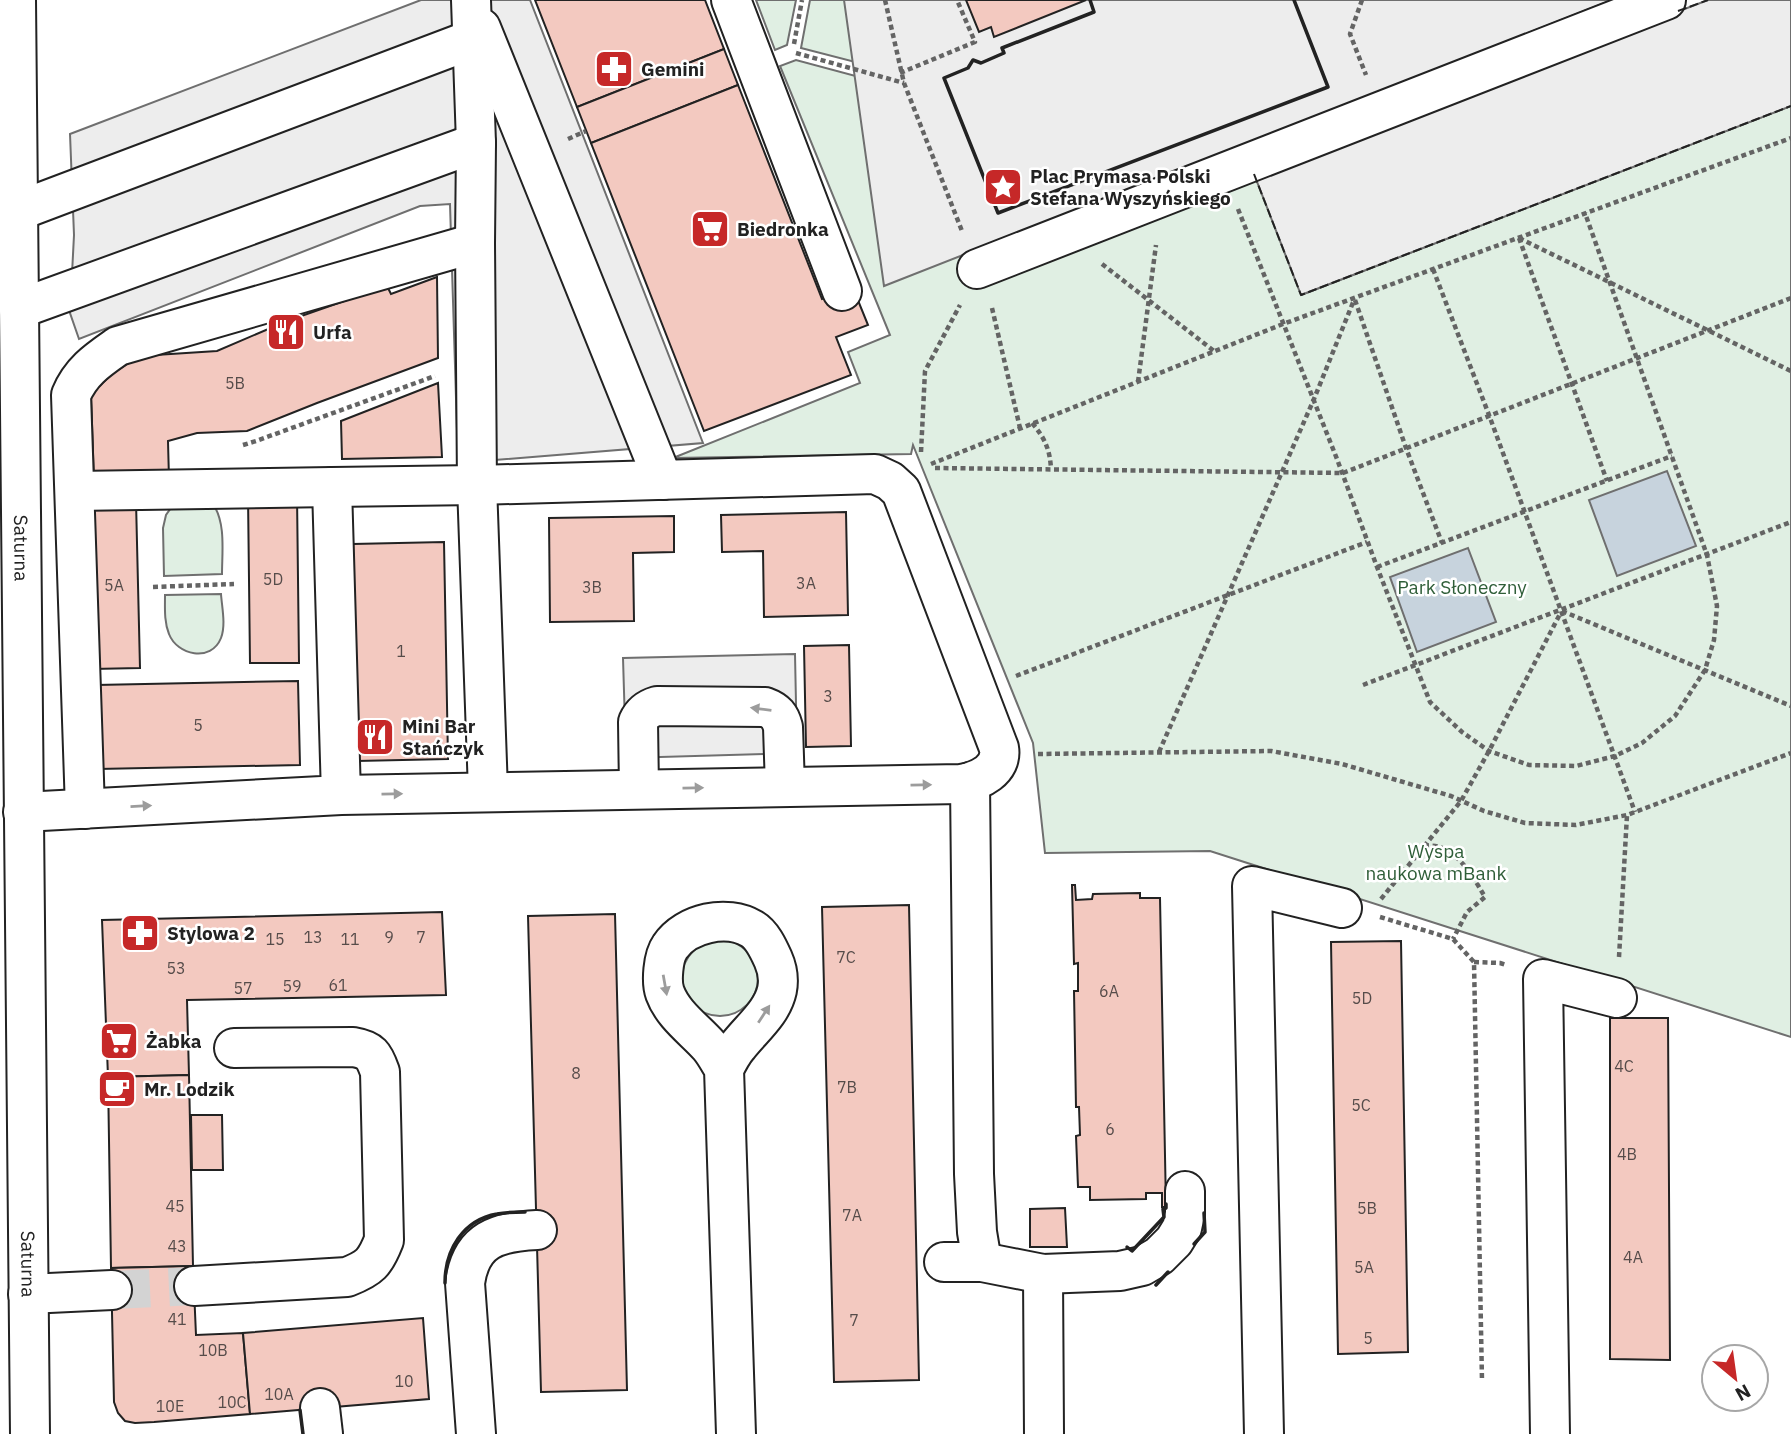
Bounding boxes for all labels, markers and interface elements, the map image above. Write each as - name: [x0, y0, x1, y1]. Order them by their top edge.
- pharmacy icon: Gemini: [593, 48, 635, 90]
- place label: Gemini: [641, 57, 705, 81]
- place label: Plac Prymasa Polski Stefana Wyszyńskiego: [1030, 164, 1231, 210]
- place icon: Plac Prymasa Polski Stefana Wyszyńskiego: [982, 166, 1024, 208]
- supermarket icon: Biedronka: [689, 208, 731, 250]
- place label: Biedronka: [737, 217, 829, 241]
- restaurant icon: Urfa: [265, 311, 307, 353]
- place label: Urfa: [313, 320, 352, 344]
- house number: 5B: [225, 373, 245, 393]
- street label: Saturna: [9, 515, 34, 581]
- house number: 5D: [263, 569, 283, 589]
- house number: 3A: [796, 573, 816, 593]
- house number: 5A: [104, 575, 124, 595]
- park label: Park Słoneczny: [1397, 575, 1527, 599]
- house number: 3B: [582, 577, 602, 597]
- house number: 1: [396, 641, 406, 661]
- house number: 3: [823, 686, 833, 706]
- one-way arrow: [750, 703, 772, 714]
- place label: Mini Bar Stańczyk: [402, 714, 484, 760]
- house number: 5: [193, 715, 203, 735]
- restaurant icon: Mini Bar Stańczyk: [354, 716, 396, 758]
- one-way arrow: [910, 779, 932, 791]
- one-way arrow: [682, 782, 704, 794]
- one-way arrow: [382, 788, 404, 799]
- one-way arrow: [130, 800, 152, 811]
- park label: Wyspa naukowa mBank: [1366, 839, 1506, 885]
- pharmacy icon: Stylowa 2: [119, 912, 161, 954]
- place label: Stylowa 2: [167, 921, 255, 945]
- house number: 13: [303, 927, 323, 947]
- house number: 9: [384, 927, 394, 947]
- house number: 7: [416, 927, 426, 947]
- house number: 15: [265, 929, 285, 949]
- house number: 11: [340, 929, 360, 949]
- house number: 7C: [836, 947, 856, 967]
- house number: 53: [166, 958, 186, 978]
- one-way arrow: [660, 974, 671, 996]
- house number: 61: [328, 975, 348, 995]
- house number: 59: [282, 976, 302, 996]
- house number: 57: [233, 978, 253, 998]
- house number: 6A: [1099, 981, 1119, 1001]
- house number: 5D: [1352, 988, 1372, 1008]
- one-way arrow: [758, 1004, 771, 1024]
- supermarket icon: Żabka: [98, 1020, 140, 1062]
- place label: Żabka: [146, 1029, 202, 1053]
- house number: 4C: [1614, 1056, 1634, 1076]
- house number: 8: [571, 1063, 581, 1083]
- cafe icon: Mr. Lodzik: [96, 1068, 138, 1110]
- place label: Mr. Lodzik: [144, 1077, 235, 1101]
- house number: 7B: [837, 1077, 857, 1097]
- house number: 5C: [1351, 1095, 1371, 1115]
- house number: 6: [1105, 1119, 1115, 1139]
- house number: 4B: [1617, 1144, 1637, 1164]
- house number: 45: [165, 1196, 185, 1216]
- house number: 5B: [1357, 1198, 1377, 1218]
- house number: 7A: [842, 1205, 862, 1225]
- street label: Saturna: [16, 1231, 41, 1297]
- house number: 43: [167, 1236, 187, 1256]
- house number: 4A: [1623, 1247, 1643, 1267]
- house number: 5A: [1354, 1257, 1374, 1277]
- house number: 41: [167, 1309, 187, 1329]
- house number: 7: [849, 1310, 859, 1330]
- house number: 5: [1363, 1328, 1373, 1348]
- house number: 10B: [198, 1340, 228, 1360]
- north arrow: [1700, 1343, 1770, 1413]
- house number: 10: [394, 1371, 414, 1391]
- text: N: [1731, 1379, 1755, 1407]
- house number: 10A: [264, 1384, 294, 1404]
- house number: 10C: [217, 1392, 247, 1412]
- house number: 10E: [156, 1396, 184, 1416]

